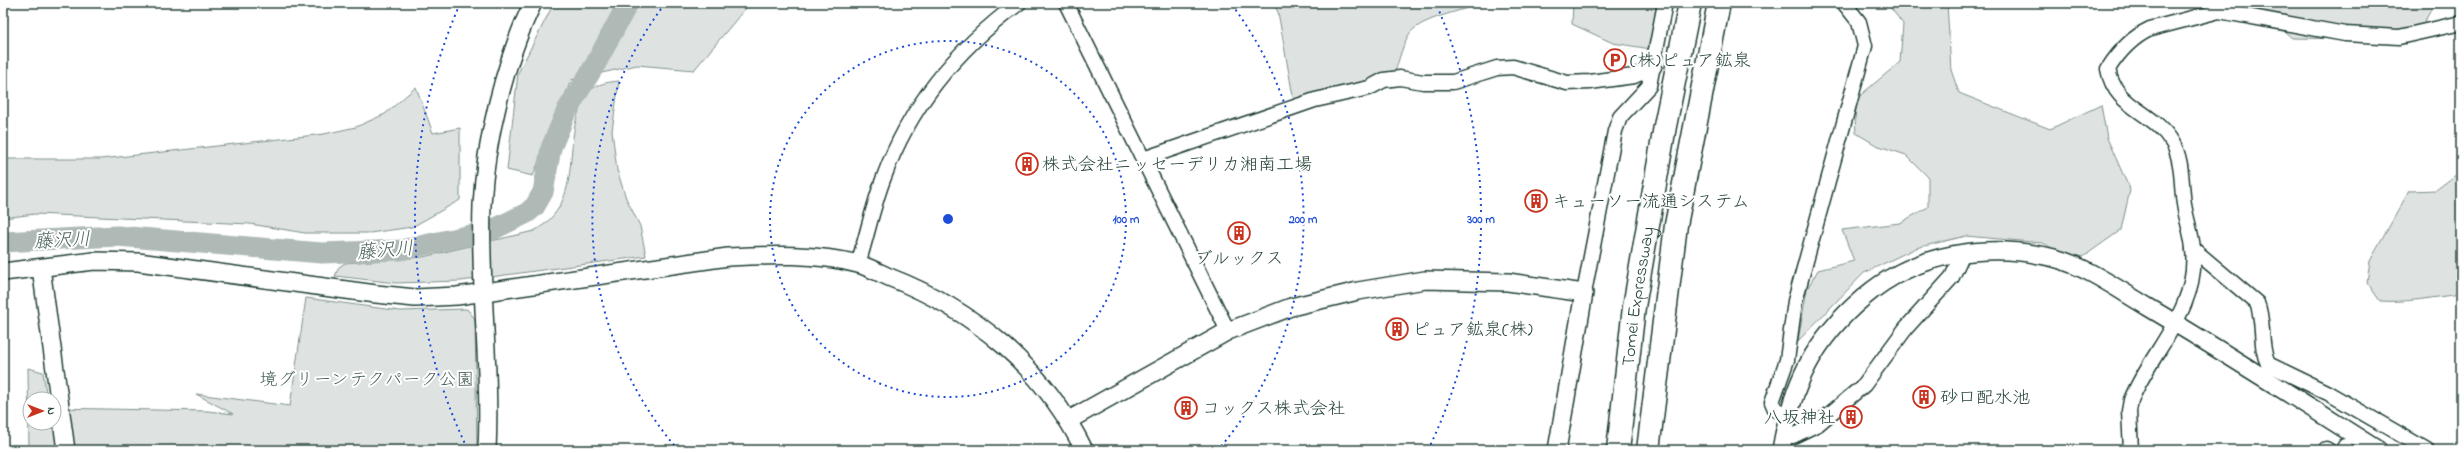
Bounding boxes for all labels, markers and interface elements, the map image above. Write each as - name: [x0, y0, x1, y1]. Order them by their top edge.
- parking icon: (株)ピュア鉱泉: [1602, 47, 1628, 73]
- place label: (株)ピュア鉱泉: [1630, 49, 1751, 75]
- building icon: 株式会社ニッセーデリカ湘南工場: [1014, 151, 1040, 177]
- place label: 株式会社ニッセーデリカ湘南工場: [1042, 153, 1312, 179]
- building icon: キューソー流通システム: [1523, 188, 1549, 214]
- place label: キューソー流通システム: [1552, 190, 1750, 216]
- text: 100 m: [1113, 211, 1140, 229]
- text: 200 m: [1288, 211, 1318, 229]
- text: 300 m: [1466, 211, 1496, 229]
- centre of rings: [941, 212, 955, 226]
- building icon: ブルックス: [1226, 220, 1252, 246]
- street label: Tomei Expressway: [1616, 225, 1663, 368]
- water label: 藤沢川: [33, 227, 91, 256]
- water label: 藤沢川: [356, 236, 415, 267]
- place label: ブルックス: [1195, 247, 1283, 273]
- building icon: ピュア鉱泉(株): [1384, 316, 1410, 342]
- place label: ピュア鉱泉(株): [1412, 318, 1533, 344]
- park label: 境グリーンテクパーク公園: [260, 368, 474, 394]
- building icon: 砂口配水池: [1911, 384, 1937, 410]
- place label: 砂口配水池: [1940, 386, 2030, 412]
- north arrow: [22, 391, 62, 431]
- building icon: コックス株式会社: [1173, 395, 1199, 421]
- place label: コックス株式会社: [1202, 397, 1346, 423]
- building icon: 八坂神社: [1838, 404, 1864, 430]
- place label: 八坂神社: [1764, 406, 1836, 432]
- text: N: [43, 407, 59, 415]

